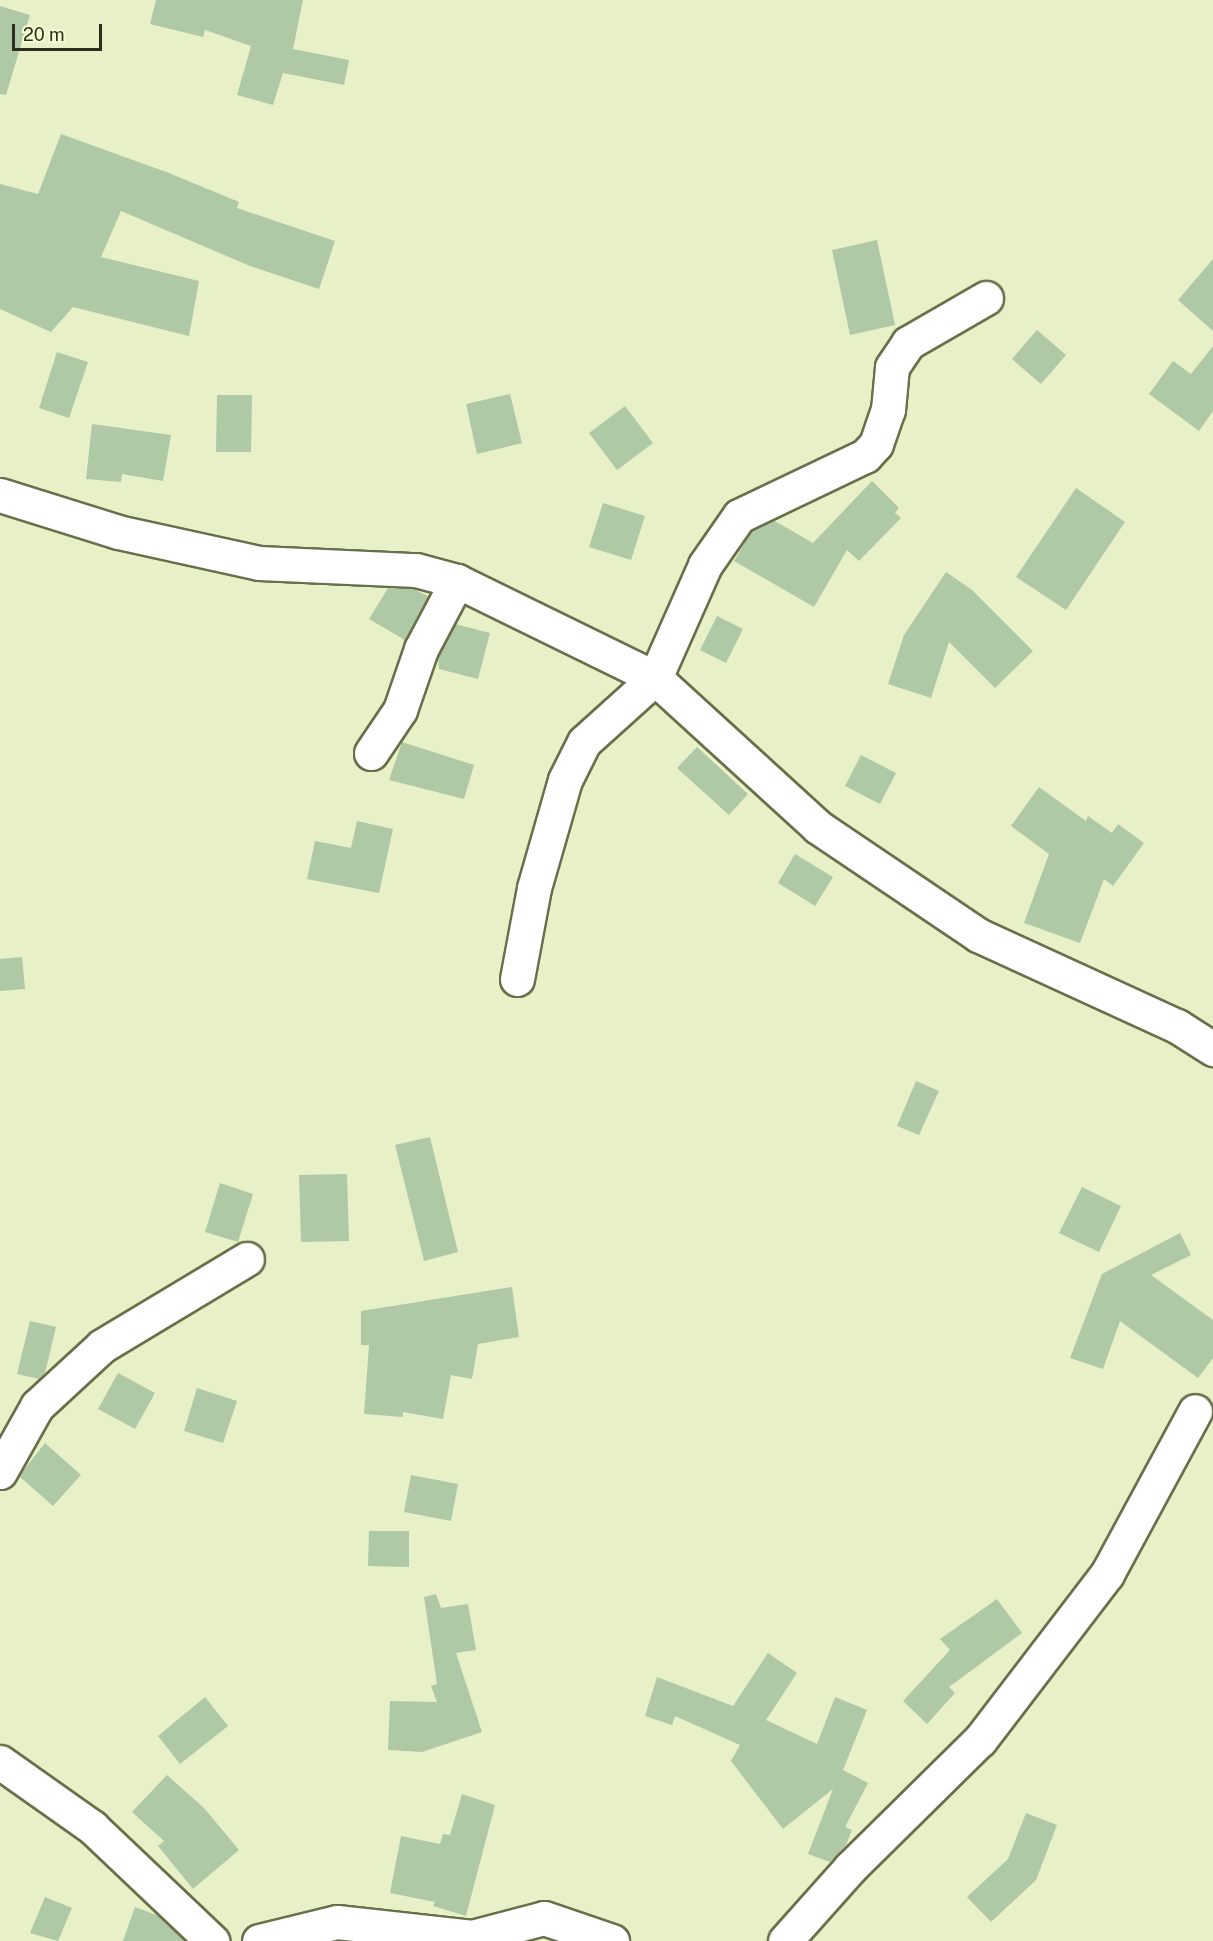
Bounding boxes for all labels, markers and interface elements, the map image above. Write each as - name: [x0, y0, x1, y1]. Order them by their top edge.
- scale bar: [15, 12, 105, 50]
- text: 20 m: [23, 24, 65, 45]

